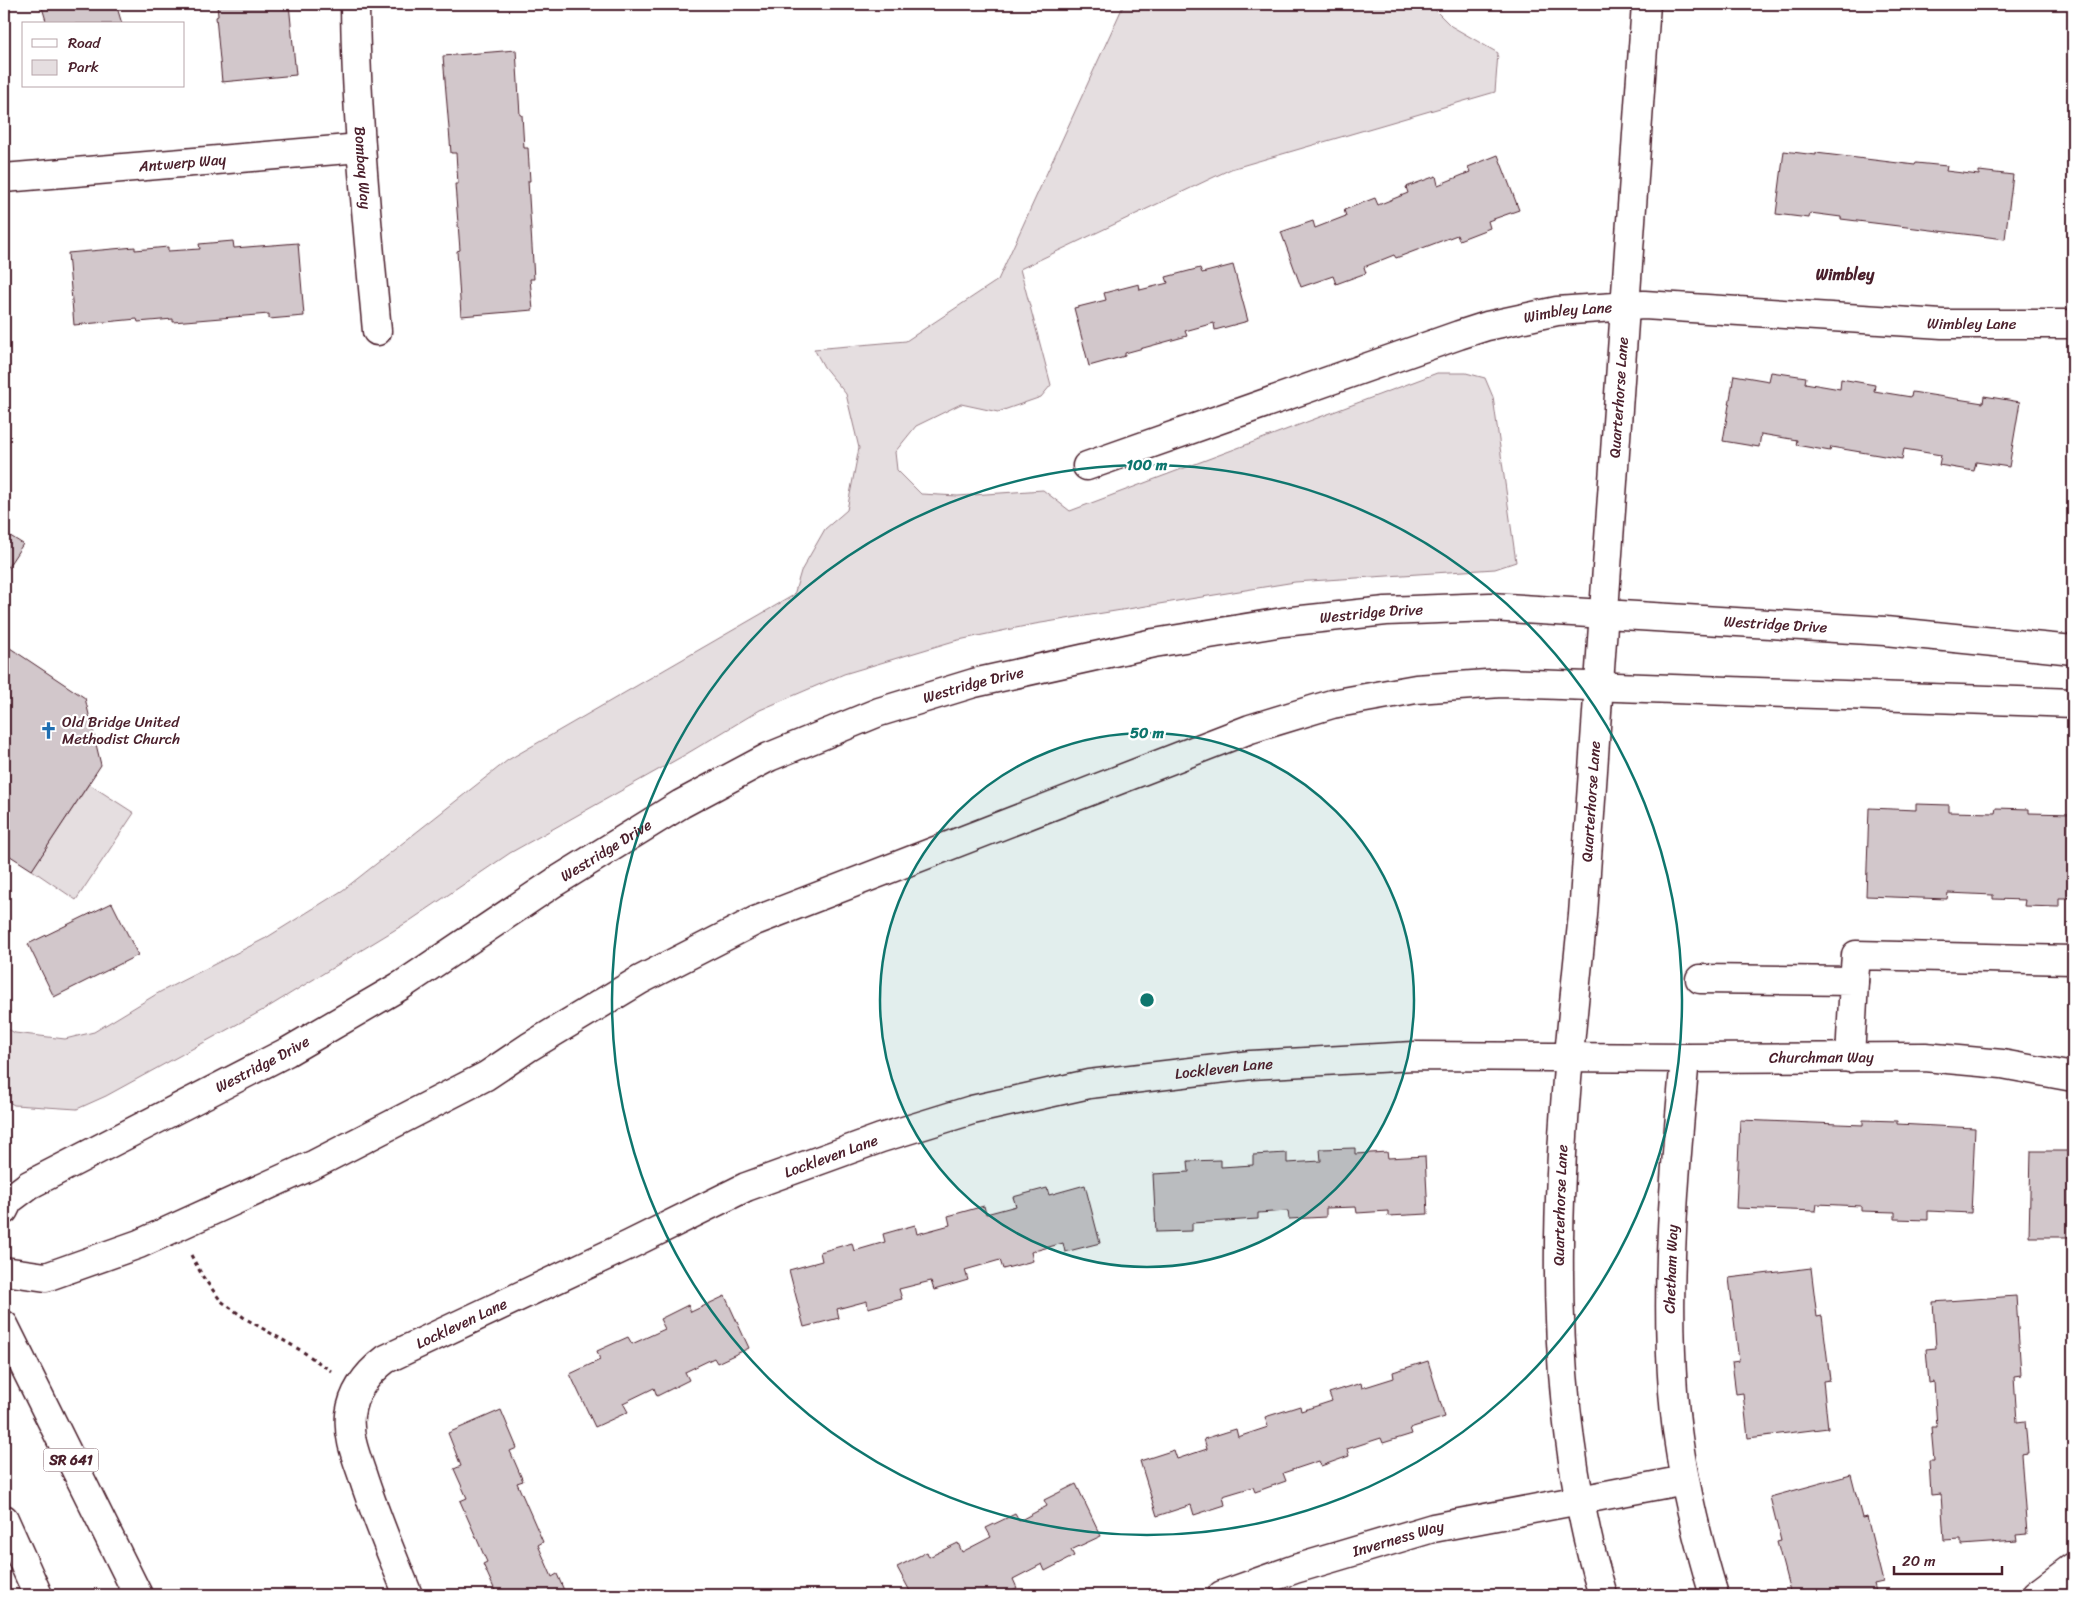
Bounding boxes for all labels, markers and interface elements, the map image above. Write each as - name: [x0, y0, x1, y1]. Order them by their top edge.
- legend: [22, 22, 185, 88]
- text: Road: [68, 30, 101, 56]
- text: Park: [68, 54, 99, 80]
- street label: Bombay Way: [347, 126, 379, 210]
- street label: Antwerp Way: [137, 146, 227, 180]
- district label: Wimbley: [1816, 260, 1875, 289]
- street label: Wimbley Lane: [1521, 294, 1613, 331]
- street label: Wimbley Lane: [1926, 310, 2017, 337]
- street label: Quarterhorse Lane: [1602, 336, 1636, 459]
- text: 100 m: [1127, 452, 1168, 478]
- street label: Westridge Drive: [1318, 597, 1424, 631]
- street label: Westridge Drive: [1723, 608, 1828, 640]
- street label: Westridge Drive: [920, 659, 1027, 711]
- place label: Old Bridge United Methodist Church: [62, 709, 180, 752]
- text: 50 m: [1130, 720, 1165, 746]
- church icon: Old Bridge United Methodist Church: [38, 721, 58, 741]
- street label: Quarterhorse Lane: [1574, 740, 1608, 863]
- street label: Westridge Drive: [555, 812, 657, 889]
- centre of rings: [1138, 991, 1156, 1009]
- street label: Westridge Drive: [211, 1028, 315, 1100]
- street label: Churchman Way: [1769, 1044, 1874, 1071]
- street label: Lockleven Lane: [1173, 1051, 1274, 1087]
- street label: Lockleven Lane: [780, 1127, 882, 1185]
- street label: Quarterhorse Lane: [1546, 1144, 1575, 1266]
- street label: Chetham Way: [1656, 1224, 1686, 1314]
- street label: Lockleven Lane: [411, 1291, 512, 1356]
- road number: SR 641: [44, 1448, 98, 1472]
- street label: Inverness Way: [1348, 1513, 1446, 1565]
- scale bar: [1894, 1544, 2002, 1576]
- text: 20 m: [1902, 1548, 1936, 1574]

